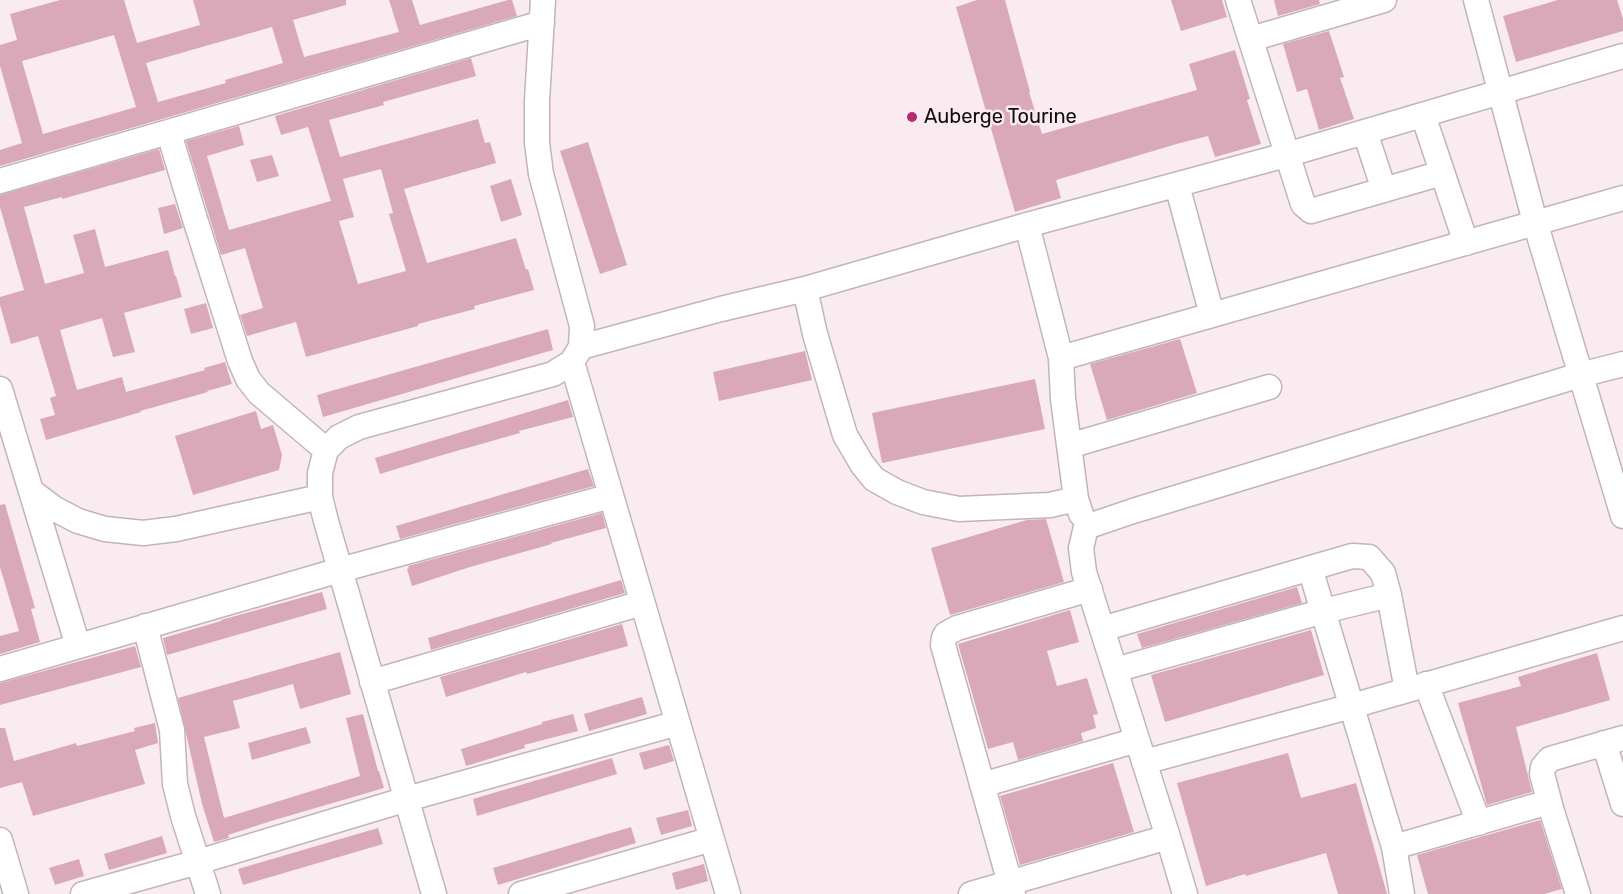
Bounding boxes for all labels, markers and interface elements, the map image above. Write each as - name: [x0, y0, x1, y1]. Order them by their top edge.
- place label: Auberge Tourine: [924, 105, 1077, 129]
- marker: Auberge Tourine: [905, 110, 919, 124]

